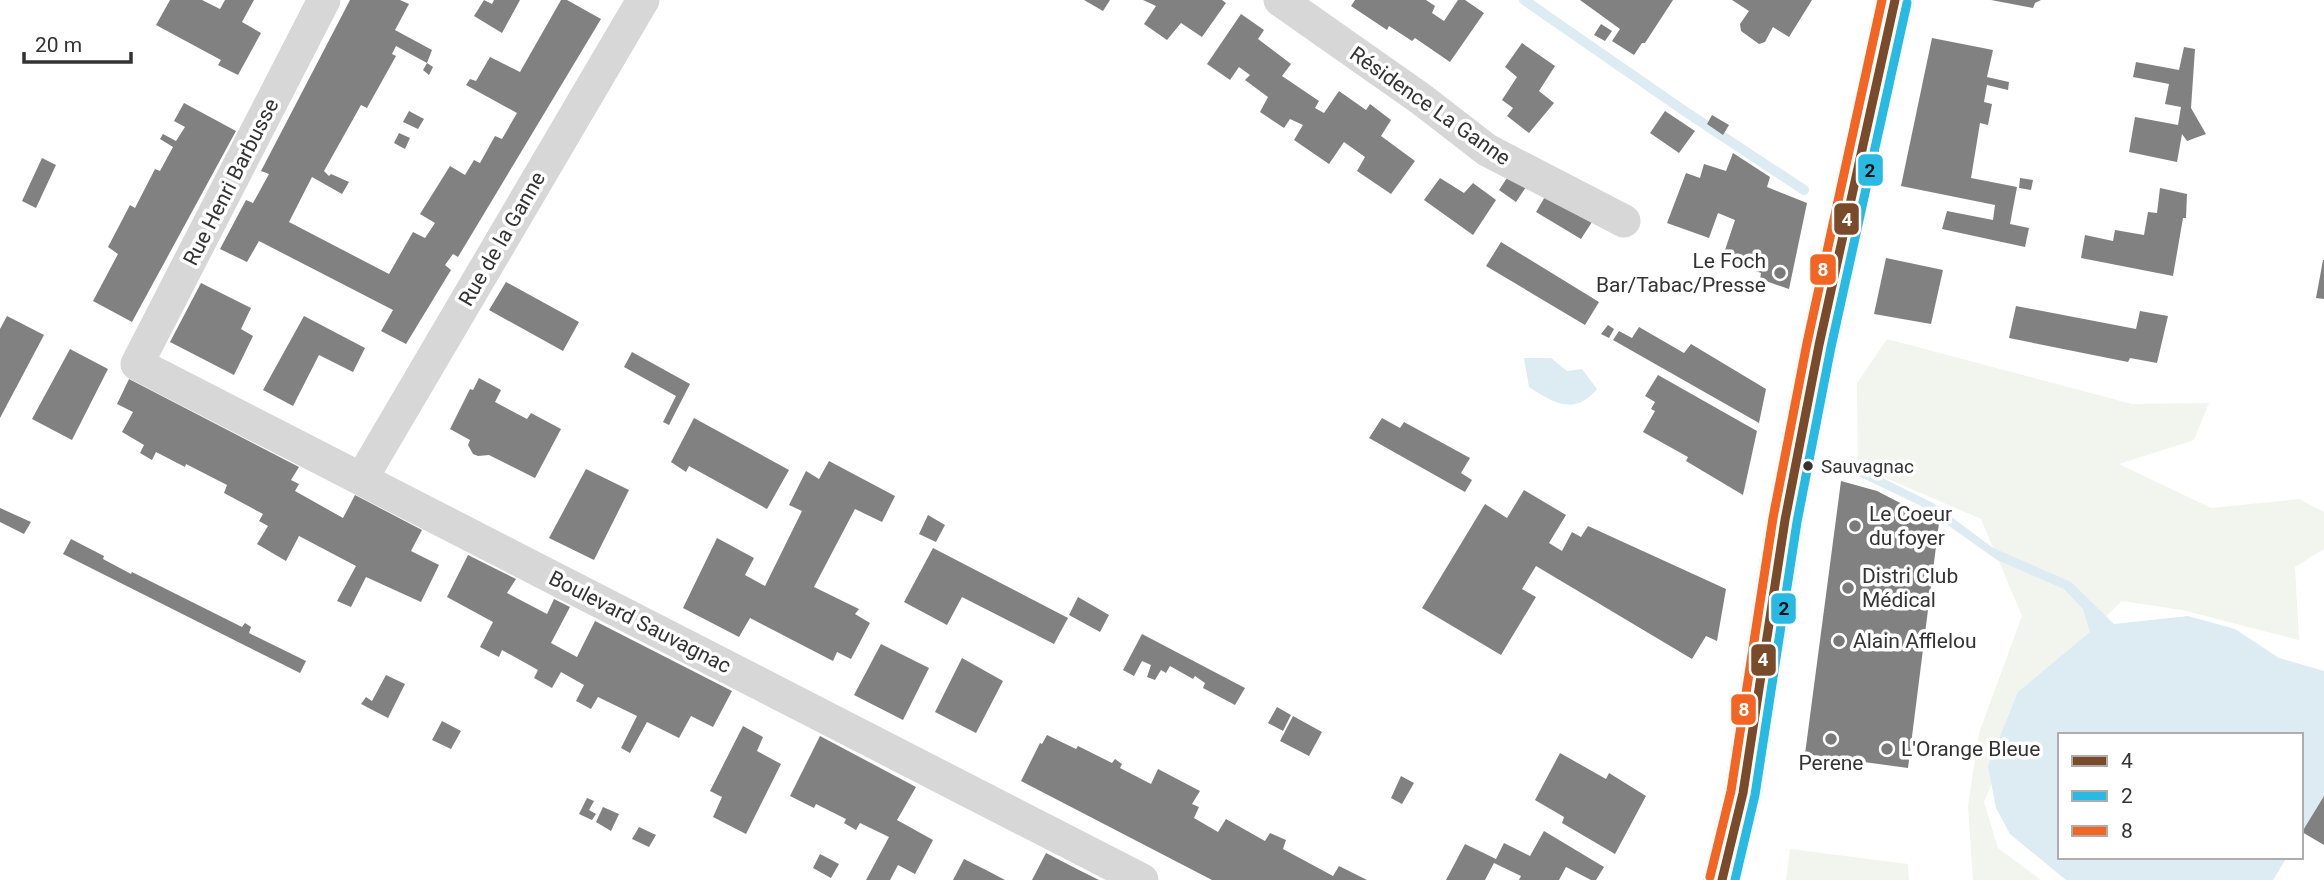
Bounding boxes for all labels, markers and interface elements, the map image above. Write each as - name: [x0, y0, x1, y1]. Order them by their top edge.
- scale bar: [24, 21, 131, 65]
- text: 20 m: [35, 33, 82, 57]
- street label: Résidence La Ganne: [1345, 42, 1515, 170]
- street label: Rue Henri Barbusse: [179, 95, 283, 269]
- line badge: 2: [1857, 153, 1884, 187]
- text: 2: [1865, 159, 1876, 182]
- street label: Rue de la Ganne: [454, 168, 550, 310]
- line badge: 4: [1833, 202, 1860, 236]
- text: 4: [1842, 208, 1853, 231]
- place label: Le Foch Bar/Tabac/Presse: [1596, 249, 1766, 297]
- line badge: 8: [1809, 253, 1837, 286]
- text: 8: [1818, 258, 1829, 281]
- marker: Le Foch Bar/Tabac/Presse: [1772, 265, 1788, 281]
- place label: Sauvagnac: [1821, 455, 1914, 478]
- marker: Sauvagnac: [1801, 459, 1815, 473]
- place label: Le Coeur du foyer: [1869, 502, 1952, 550]
- marker: Le Coeur du foyer: [1847, 518, 1863, 534]
- place label: Distri Club Médical: [1862, 564, 1958, 612]
- street label: Boulevard Sauvagnac: [545, 566, 735, 678]
- marker: Distri Club Médical: [1840, 580, 1856, 596]
- line badge: 2: [1770, 592, 1797, 625]
- text: 2: [1779, 597, 1790, 620]
- place label: Alain Afflelou: [1853, 629, 1977, 653]
- marker: Alain Afflelou: [1831, 633, 1847, 649]
- line badge: 4: [1750, 643, 1777, 677]
- text: 4: [1758, 648, 1769, 671]
- line badge: 8: [1730, 693, 1757, 726]
- text: 8: [1739, 698, 1750, 721]
- marker: Perene: [1823, 731, 1839, 747]
- legend: [2058, 733, 2303, 859]
- place label: L'Orange Bleue: [1901, 737, 2040, 761]
- marker: L'Orange Bleue: [1879, 741, 1895, 757]
- text: 4: [2121, 749, 2133, 773]
- place label: Perene: [1798, 751, 1864, 775]
- text: 2: [2121, 784, 2133, 808]
- text: 8: [2121, 819, 2133, 843]

